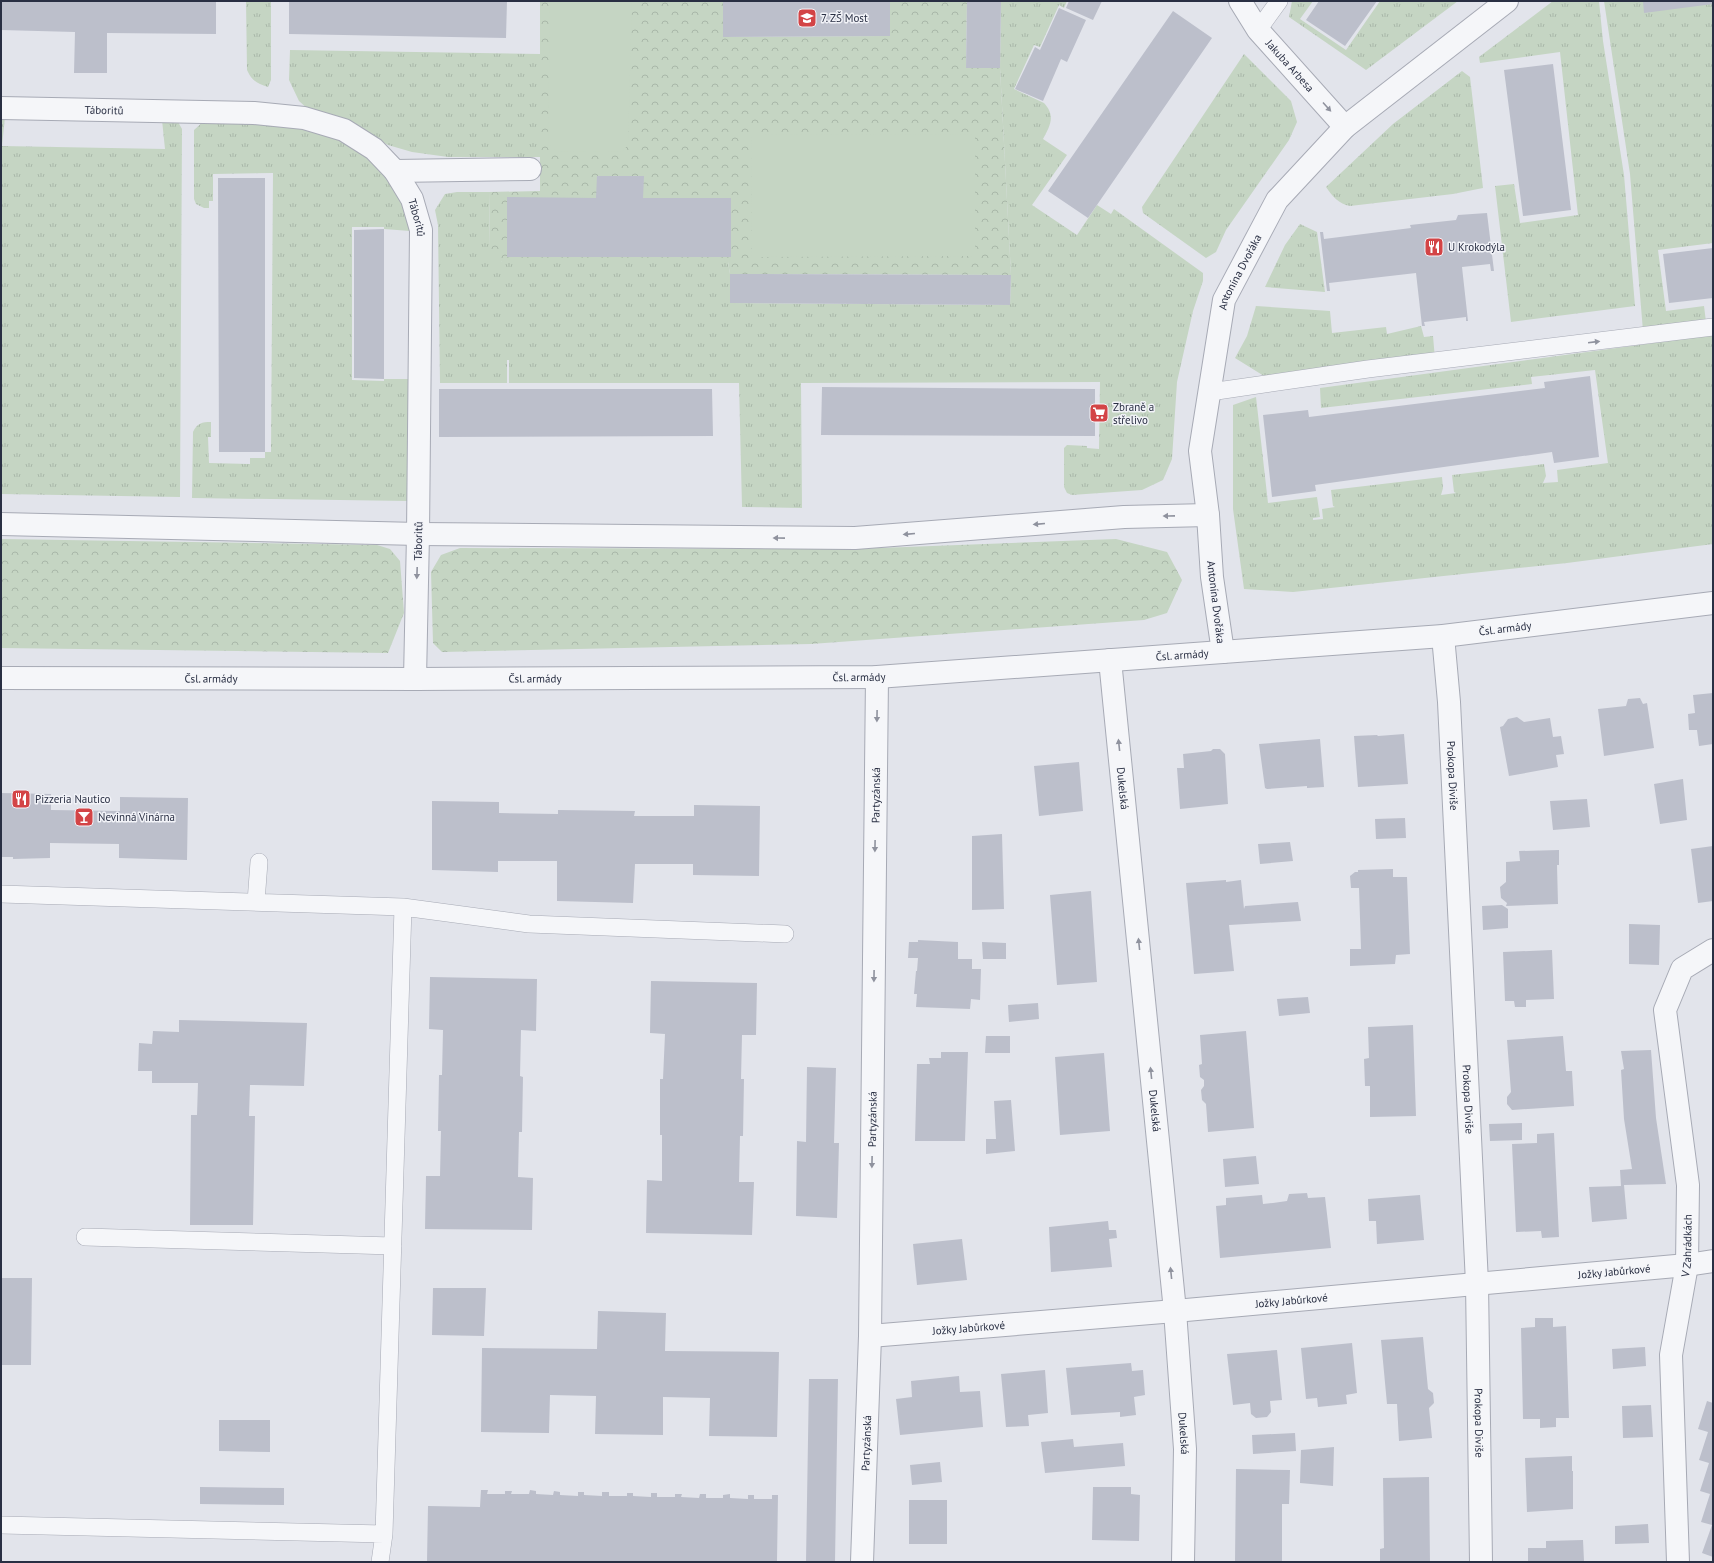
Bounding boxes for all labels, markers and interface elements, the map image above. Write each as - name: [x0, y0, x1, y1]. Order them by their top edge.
- school or university icon: 7. ZŠ Most: [796, 7, 818, 29]
- place label: 7. ZŠ Most: [821, 11, 868, 25]
- street label: Jakuba Arbesa: [1262, 36, 1317, 95]
- one-way arrow: [1322, 102, 1331, 111]
- street label: Táboritů: [84, 103, 124, 117]
- street label: Táboritů: [405, 197, 428, 237]
- street label: Antonína Dvořáka: [1216, 232, 1265, 311]
- restaurant icon: U Krokodýla: [1423, 236, 1445, 258]
- place label: U Krokodýla: [1448, 240, 1505, 254]
- one-way arrow: [1588, 339, 1600, 345]
- place label: Zbraně a střelivo: [1113, 400, 1154, 427]
- supermarket icon: Zbraně a střelivo: [1088, 402, 1110, 424]
- one-way arrow: [1162, 513, 1175, 519]
- one-way arrow: [1033, 520, 1045, 527]
- street label: Táboritů: [411, 521, 425, 561]
- one-way arrow: [903, 531, 915, 537]
- one-way arrow: [772, 535, 785, 541]
- street label: Antonína Dvořáka: [1204, 560, 1228, 644]
- one-way arrow: [414, 567, 421, 579]
- street label: Čsl. armády: [1478, 618, 1533, 639]
- street label: Čsl. armády: [1155, 646, 1210, 664]
- street label: Čsl. armády: [832, 669, 887, 684]
- street label: Čsl. armády: [184, 671, 238, 686]
- street label: Čsl. armády: [508, 671, 562, 686]
- one-way arrow: [874, 710, 880, 723]
- one-way arrow: [1116, 739, 1122, 751]
- street label: Prokopa Diviše: [1444, 741, 1461, 811]
- street label: Partyzánská: [868, 767, 883, 823]
- street label: Dukelská: [1114, 767, 1132, 810]
- restaurant icon: Pizzeria Nautico: [10, 788, 32, 810]
- place label: Pizzeria Nautico: [35, 792, 111, 806]
- bar icon: Nevinná Vinárna: [73, 806, 95, 828]
- place label: Nevinná Vinárna: [98, 810, 175, 824]
- one-way arrow: [872, 840, 878, 853]
- one-way arrow: [1135, 938, 1142, 950]
- one-way arrow: [871, 970, 877, 983]
- street label: Prokopa Diviše: [1459, 1064, 1477, 1135]
- one-way arrow: [1148, 1067, 1155, 1080]
- street label: Dukelská: [1146, 1089, 1164, 1133]
- street label: Partyzánská: [865, 1091, 880, 1147]
- one-way arrow: [869, 1156, 875, 1169]
- street label: V Zahrádkách: [1678, 1214, 1695, 1279]
- street label: Jožky Jabůrkové: [1576, 1261, 1651, 1282]
- one-way arrow: [1168, 1266, 1174, 1279]
- street label: Jožky Jabůrkové: [1254, 1290, 1329, 1311]
- street label: Jožky Jabůrkové: [931, 1318, 1006, 1338]
- street label: Prokopa Diviše: [1472, 1388, 1487, 1458]
- street label: Dukelská: [1175, 1412, 1192, 1455]
- street label: Partyzánská: [858, 1415, 874, 1471]

